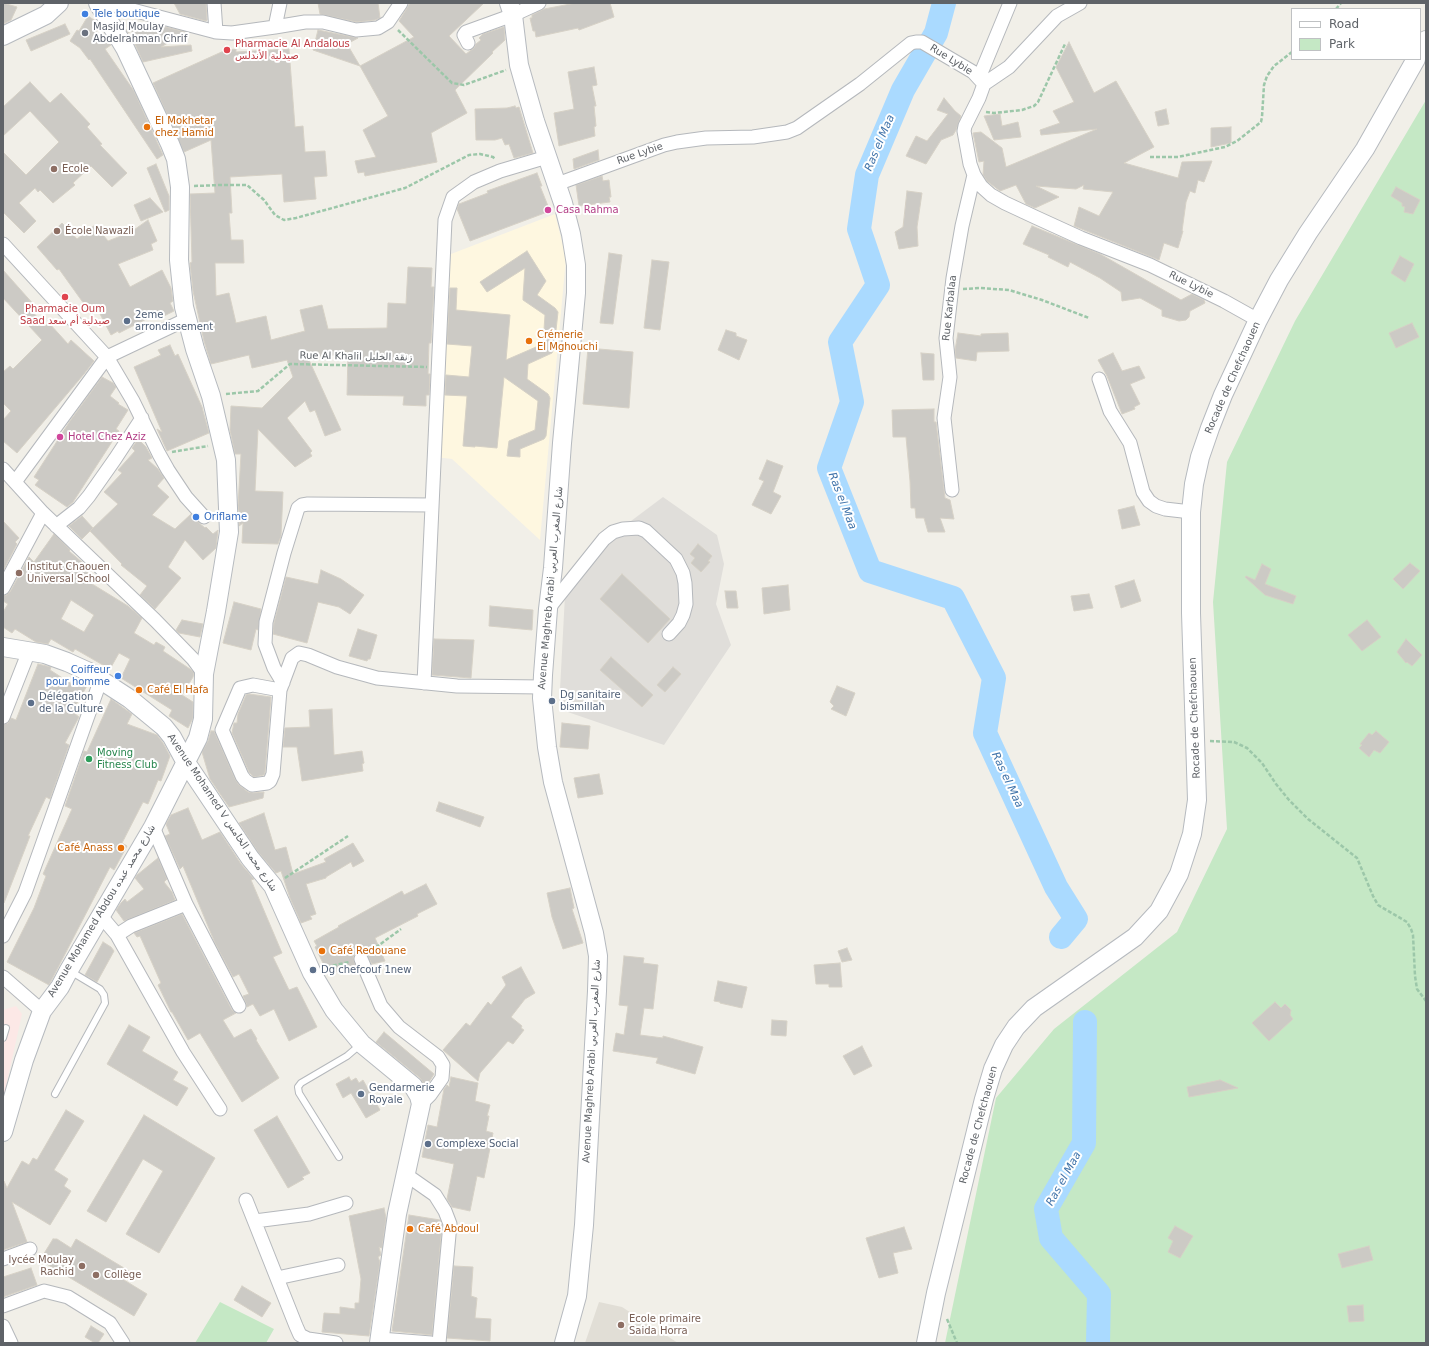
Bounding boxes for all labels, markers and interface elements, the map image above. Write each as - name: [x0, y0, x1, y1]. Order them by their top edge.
- place label: Tele boutique: [93, 8, 160, 20]
- legend: [1291, 8, 1421, 60]
- marker: Tele boutique: [80, 9, 90, 19]
- text: Road: [1329, 17, 1359, 31]
- place label: Masjid Moulay Abdelrahman Chrif: [93, 21, 187, 44]
- marker: Masjid Moulay Abdelrahman Chrif: [80, 28, 90, 38]
- text: Park: [1329, 37, 1355, 51]
- place label: Pharmacie Al Andalous صيدلية الأندلس: [235, 38, 350, 62]
- street label: Rue Lybie: [927, 42, 975, 78]
- marker: Pharmacie Al Andalous صيدلية الأندلس: [222, 45, 232, 55]
- water label: Ras el Maa: [862, 113, 898, 173]
- place label: El Mokhetar chez Hamid: [155, 115, 214, 138]
- marker: El Mokhetar chez Hamid: [142, 122, 152, 132]
- street label: Rue Lybie: [615, 141, 665, 167]
- place label: Ecole: [62, 163, 89, 175]
- marker: Ecole: [49, 164, 59, 174]
- place label: Casa Rahma: [556, 204, 619, 216]
- marker: Casa Rahma: [543, 205, 553, 215]
- place label: École Nawazli: [65, 225, 134, 237]
- marker: École Nawazli: [52, 226, 62, 236]
- street label: Rue Lybie: [1167, 269, 1215, 301]
- street label: Rue Karbalaa: [941, 274, 959, 342]
- marker: Pharmacie Oum Saad صيدلية أم سعد: [60, 292, 70, 302]
- place label: Pharmacie Oum Saad صيدلية أم سعد: [20, 303, 110, 326]
- place label: 2eme arrondissement: [135, 309, 213, 332]
- marker: 2eme arrondissement: [122, 316, 132, 326]
- street label: Rocade de Chefchaouen: [1203, 320, 1263, 436]
- place label: Crémerie El Mghouchi: [537, 329, 598, 352]
- marker: Crémerie El Mghouchi: [524, 336, 534, 346]
- street label: Rue Al Khalil زنقة الخليل: [299, 350, 413, 364]
- place label: Hotel Chez Aziz: [68, 431, 146, 443]
- marker: Hotel Chez Aziz: [55, 432, 65, 442]
- water label: Ras el Maa: [825, 471, 859, 531]
- street label: Avenue Maghreb Arabi شارع المغرب العربي: [536, 486, 566, 690]
- place label: Oriflame: [204, 511, 247, 523]
- marker: Oriflame: [191, 512, 201, 522]
- place label: Institut Chaouen Universal School: [27, 561, 110, 584]
- marker: Institut Chaouen Universal School: [14, 568, 24, 578]
- street label: Rocade de Chefchaouen: [1187, 657, 1203, 779]
- place label: Coiffeur pour homme: [46, 664, 110, 688]
- marker: Coiffeur pour homme: [113, 671, 123, 681]
- place label: Café El Hafa: [147, 684, 209, 696]
- marker: Café El Hafa: [134, 685, 144, 695]
- place label: Dg sanitaire bismillah: [560, 689, 621, 712]
- place label: Délégation de la Culture: [39, 691, 103, 714]
- marker: Dg sanitaire bismillah: [547, 696, 557, 706]
- marker: Délégation de la Culture: [26, 698, 36, 708]
- street label: Avenue Mohamed V شارع محمد الخامس: [165, 732, 279, 894]
- place label: Moving Fitness Club: [97, 747, 157, 770]
- water label: Ras el Maa: [988, 750, 1026, 810]
- marker: Moving Fitness Club: [84, 754, 94, 764]
- street label: Avenue Mohamed Abdou شارع محمد عبده: [46, 823, 158, 999]
- place label: Café Anass: [57, 842, 113, 854]
- marker: Café Anass: [116, 843, 126, 853]
- place label: Café Redouane: [330, 945, 406, 957]
- marker: Café Redouane: [317, 946, 327, 956]
- street label: Avenue Maghreb Arabi شارع المغرب العربي: [581, 959, 603, 1163]
- place label: Dg chefcouf 1new: [321, 964, 411, 976]
- marker: Dg chefcouf 1new: [308, 965, 318, 975]
- street label: Rocade de Chefchaouen: [957, 1065, 1001, 1185]
- place label: Gendarmerie Royale: [369, 1082, 435, 1106]
- marker: Gendarmerie Royale: [356, 1089, 366, 1099]
- place label: Complexe Social: [436, 1138, 519, 1150]
- marker: Complexe Social: [423, 1139, 433, 1149]
- water label: Ras el Maa: [1044, 1150, 1084, 1208]
- place label: Café Abdoul: [418, 1223, 479, 1235]
- marker: Café Abdoul: [405, 1224, 415, 1234]
- place label: lycée Moulay Rachid: [8, 1254, 74, 1278]
- marker: lycée Moulay Rachid: [77, 1261, 87, 1271]
- place label: Collège: [104, 1269, 141, 1281]
- marker: Collège: [91, 1270, 101, 1280]
- place label: Ecole primaire Saida Horra: [629, 1313, 701, 1336]
- marker: Ecole primaire Saida Horra: [616, 1320, 626, 1330]

